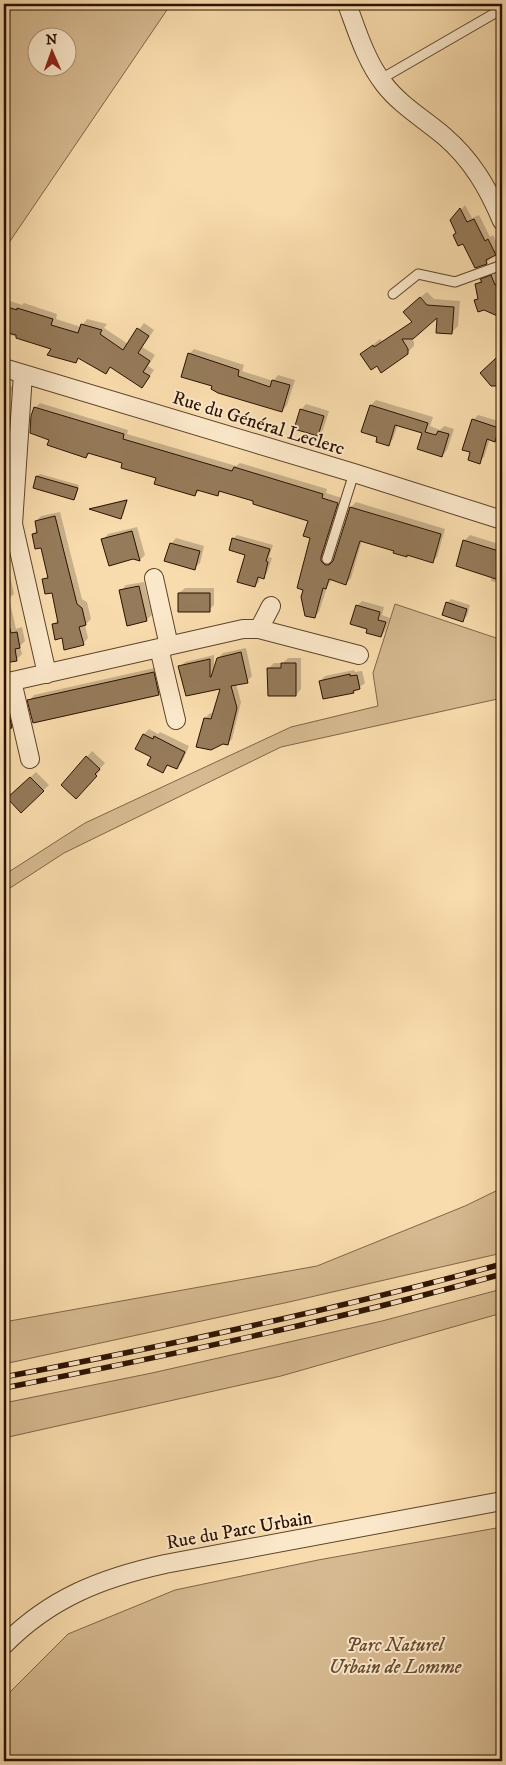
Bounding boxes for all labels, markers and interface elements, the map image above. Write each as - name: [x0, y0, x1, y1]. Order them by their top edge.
- north arrow: [28, 28, 78, 78]
- text: N: [46, 31, 58, 49]
- street label: Rue du Général Leclerc: [170, 386, 347, 461]
- street label: Rue du Parc Urbain: [164, 1506, 314, 1555]
- park label: Parc Naturel Urbain de Lomme: [329, 1634, 462, 1679]

